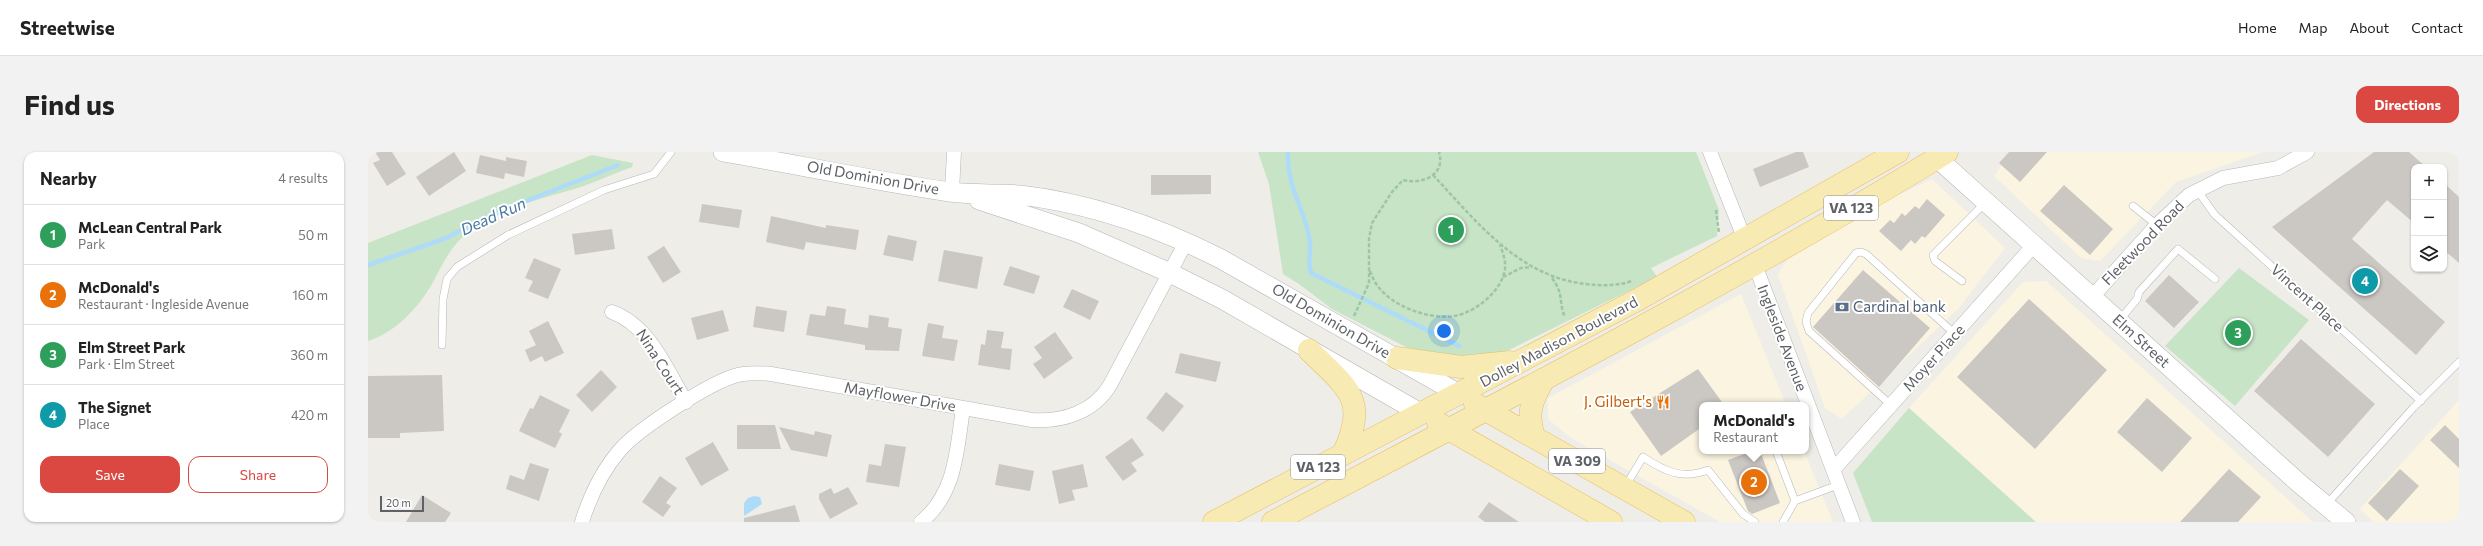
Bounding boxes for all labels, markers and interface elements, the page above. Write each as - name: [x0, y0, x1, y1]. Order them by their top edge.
- text: Streetwise: [20, 16, 115, 39]
- text: Home: [2238, 19, 2277, 36]
- text: Map: [2299, 19, 2327, 36]
- text: About: [2349, 19, 2389, 36]
- text: Contact: [2411, 19, 2463, 36]
- button: Directions: [2356, 86, 2459, 123]
- text: Find us: [24, 87, 115, 121]
- street label: Old Dominion Drive: [806, 157, 941, 197]
- map controls: [2411, 164, 2447, 272]
- button: +: [2411, 164, 2447, 200]
- text: Nearby: [40, 168, 97, 189]
- text: 4 results: [278, 170, 328, 186]
- water label: Dead Run: [457, 193, 528, 238]
- road number: VA 123: [1824, 196, 1878, 220]
- street label: Fleetwood Road: [2097, 196, 2187, 288]
- button: −: [2411, 200, 2447, 236]
- pin: 1: [1438, 215, 1464, 245]
- text: McLean Central Park: [78, 218, 222, 236]
- text: 1: [50, 227, 56, 243]
- text: 50 m: [298, 227, 328, 243]
- text: Park: [78, 236, 105, 252]
- button: layers: [2411, 236, 2447, 272]
- street label: Vincent Place: [2267, 260, 2348, 335]
- pin: 4: [2352, 266, 2378, 296]
- text: McDonald's: [78, 278, 159, 296]
- street label: Old Dominion Drive: [1269, 279, 1394, 361]
- street label: Ingleside Avenue: [1754, 282, 1812, 394]
- text: 2: [49, 287, 57, 303]
- text: 160 m: [292, 287, 328, 303]
- street label: Dolley Madison Boulevard: [1477, 292, 1641, 390]
- text: Restaurant · Ingleside Avenue: [78, 296, 249, 312]
- place label: Cardinal bank: [1853, 297, 1946, 315]
- bank icon: Cardinal bank: [1834, 299, 1850, 315]
- street label: Elm Street: [2109, 310, 2174, 371]
- pin: 3: [2225, 318, 2251, 348]
- street label: Moyer Place: [1899, 320, 1968, 394]
- your location: [1434, 321, 1454, 341]
- street label: Nina Court: [633, 325, 689, 397]
- text: Elm Street Park: [78, 338, 186, 356]
- text: 3: [49, 347, 57, 363]
- text: 360 m: [290, 347, 328, 363]
- text: Park · Elm Street: [78, 356, 175, 372]
- street label: Mayflower Drive: [843, 377, 957, 415]
- place label: J. Gilbert's: [1584, 392, 1652, 410]
- restaurant icon: J. Gilbert's: [1655, 394, 1671, 410]
- text: The Signet: [78, 398, 151, 416]
- popup: [1699, 402, 1809, 454]
- text: 4: [49, 407, 57, 423]
- text: 420 m: [291, 407, 328, 423]
- text: McDonald's: [1713, 411, 1795, 429]
- text: Place: [78, 416, 110, 432]
- text: Restaurant: [1713, 429, 1778, 445]
- road number: VA 309: [1549, 449, 1605, 473]
- road number: VA 123: [1291, 455, 1345, 479]
- button: Save: [40, 456, 180, 493]
- button: Share: [188, 456, 328, 493]
- pin: 2: [1741, 467, 1767, 497]
- scale bar: [380, 494, 424, 513]
- text: 20 m: [386, 496, 411, 509]

